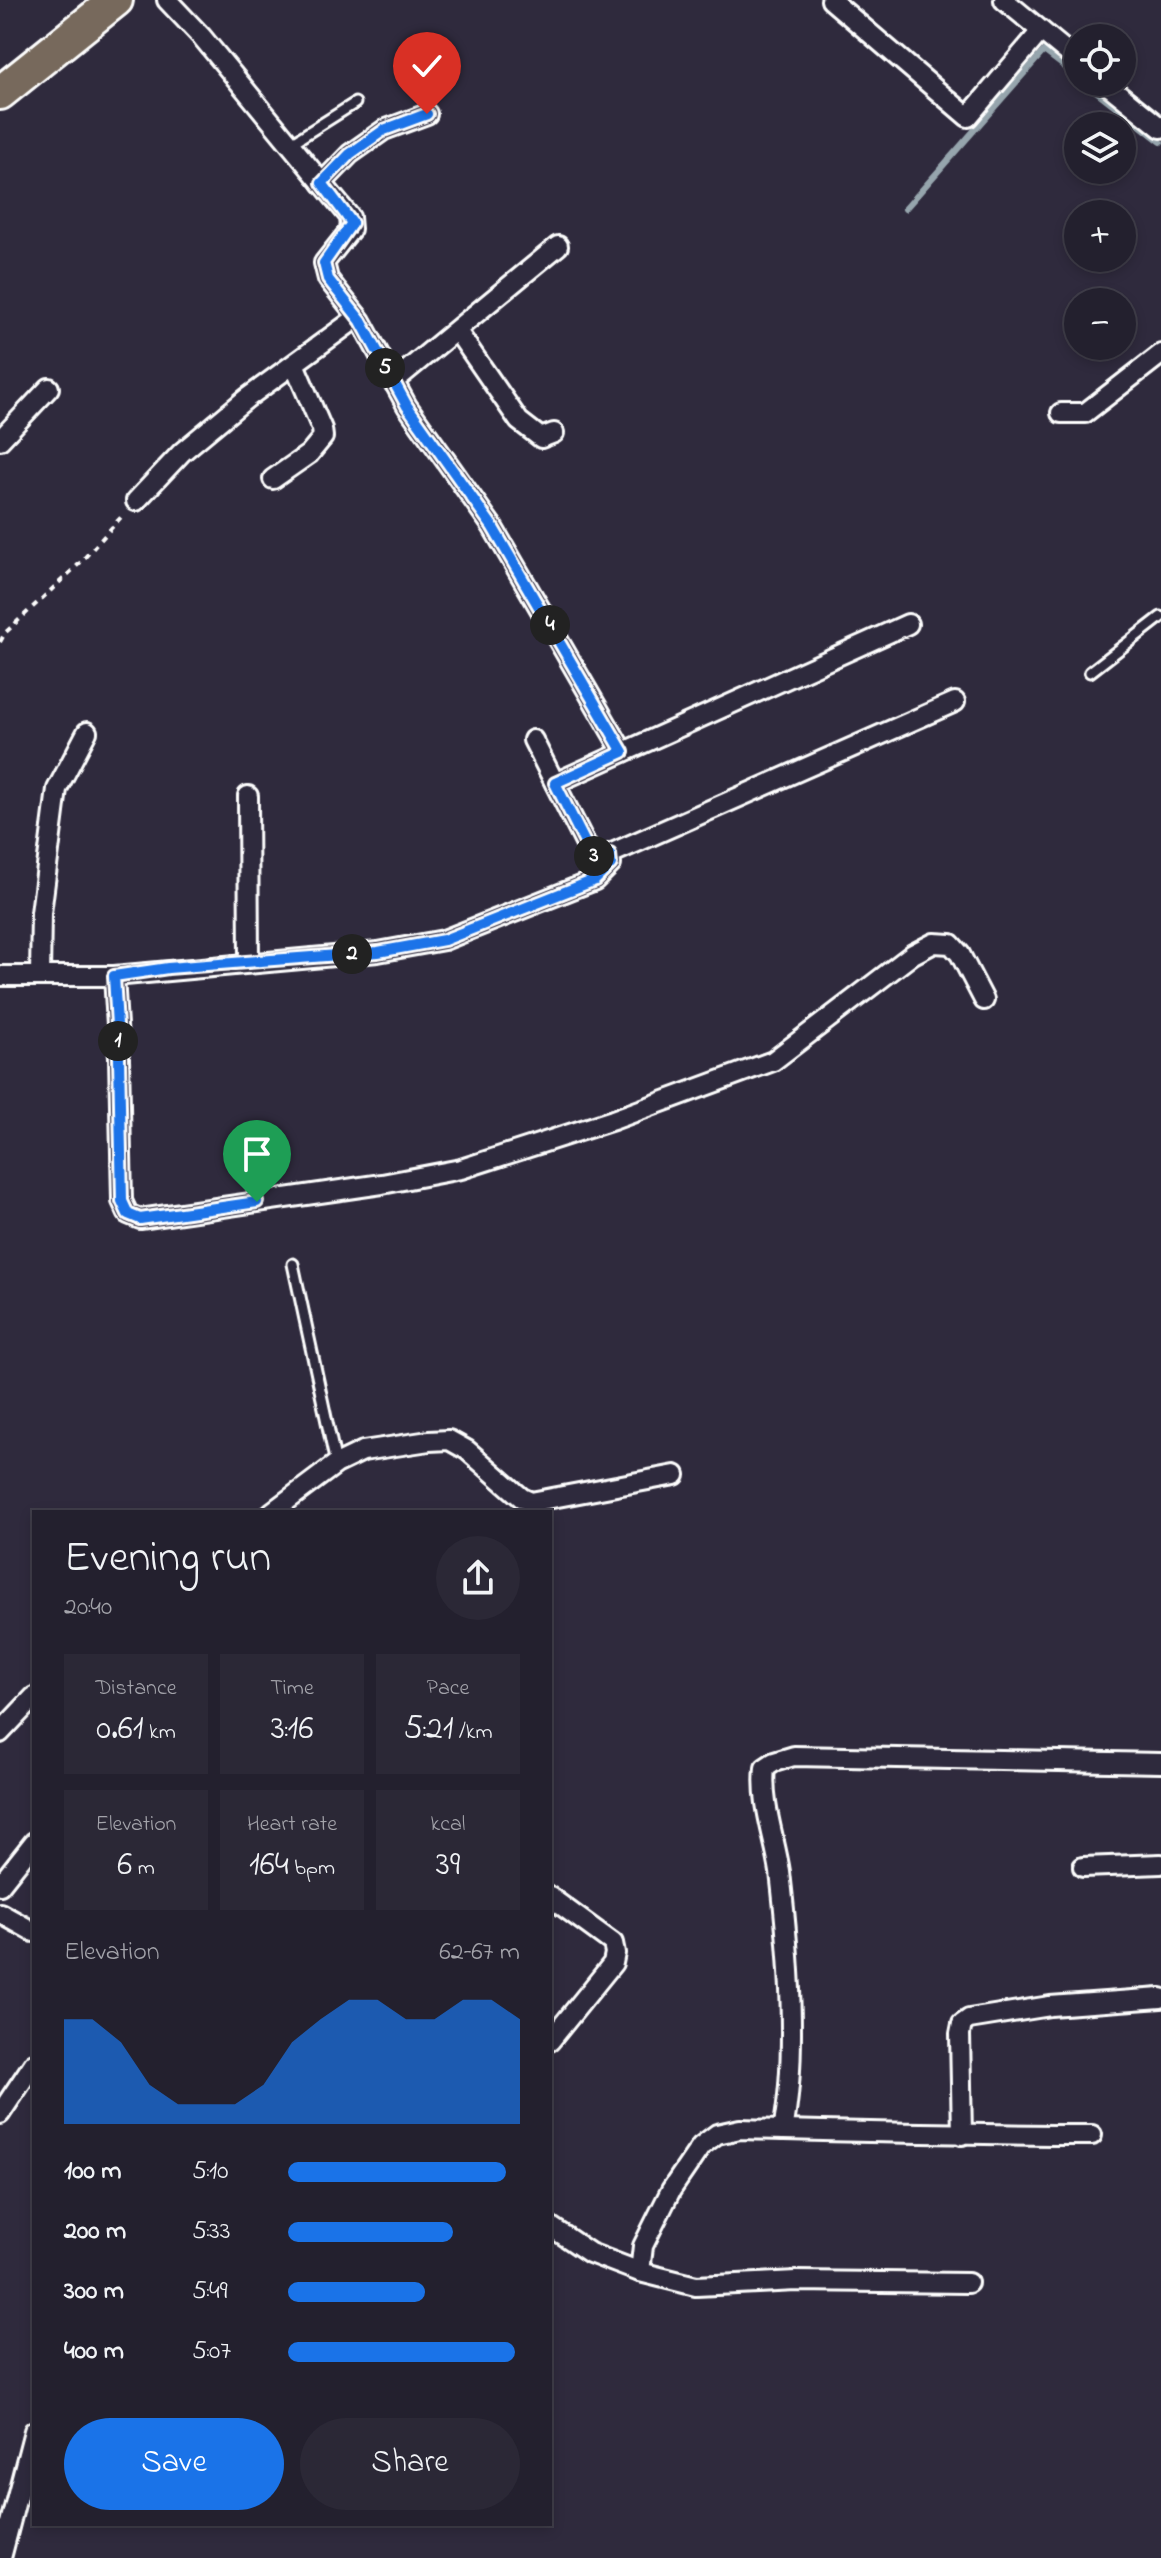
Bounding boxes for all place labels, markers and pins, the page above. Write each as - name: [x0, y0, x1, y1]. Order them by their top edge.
- pin: [393, 32, 461, 114]
- pin: 5: [365, 348, 405, 388]
- pin: 4: [530, 605, 570, 645]
- pin: 3: [574, 836, 614, 876]
- pin: 2: [332, 934, 372, 974]
- pin: 1: [98, 1021, 138, 1061]
- pin: [223, 1120, 291, 1202]

